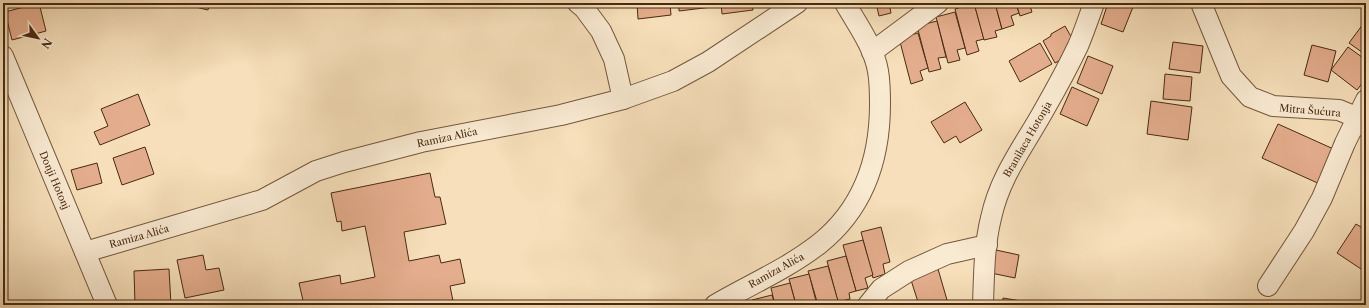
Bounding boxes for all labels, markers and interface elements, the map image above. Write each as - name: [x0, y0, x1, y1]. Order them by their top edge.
- north arrow: [18, 18, 58, 58]
- text: N: [38, 36, 55, 52]
- street label: Branilaca Hotonja: [1000, 98, 1055, 180]
- street label: Mitra Šućura: [1279, 101, 1342, 120]
- street label: Ramiza Alića: [416, 125, 479, 150]
- street label: Donji Hotonj: [36, 149, 73, 212]
- street label: Ramiza Alića: [108, 222, 171, 251]
- street label: Ramiza Alića: [746, 249, 807, 291]

